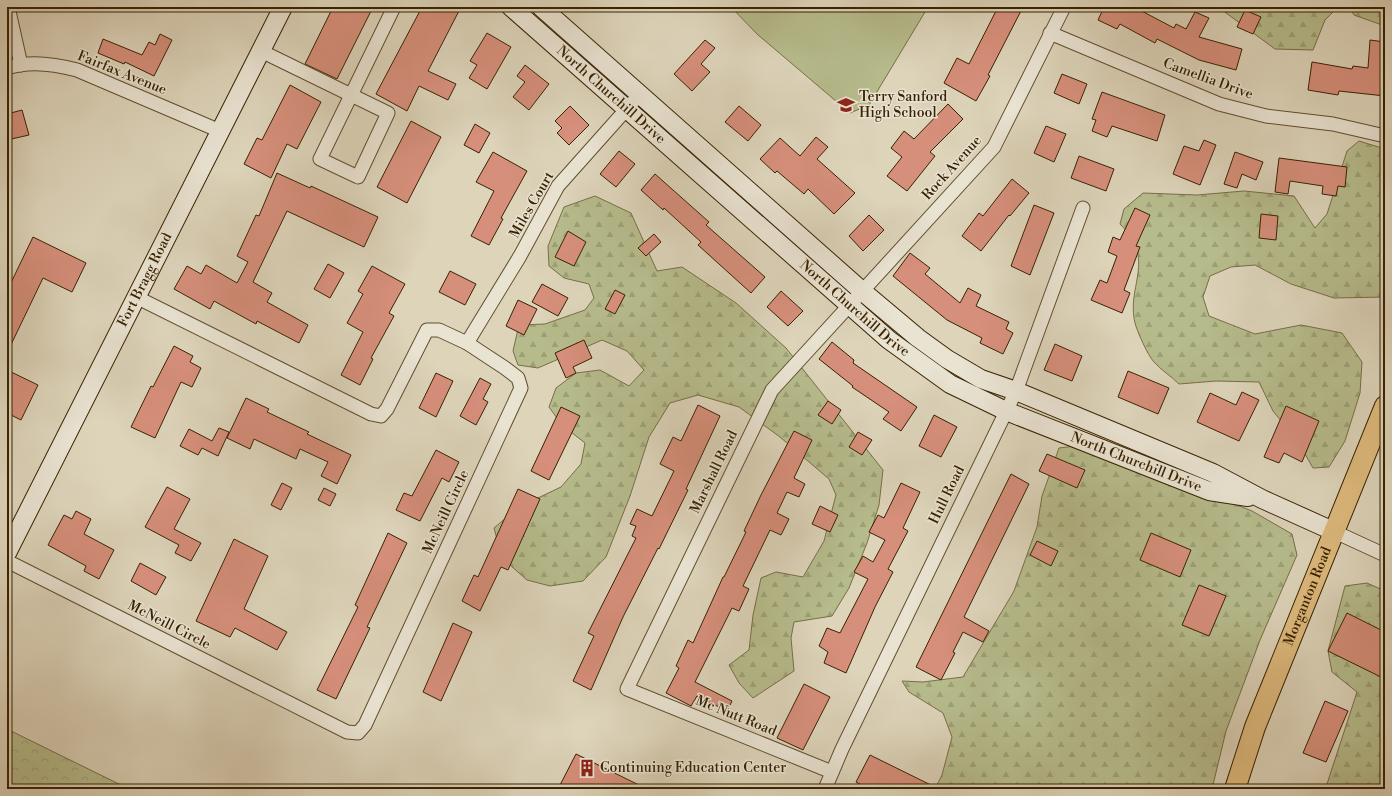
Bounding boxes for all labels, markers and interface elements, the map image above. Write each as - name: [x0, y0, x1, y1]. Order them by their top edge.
- street label: North Churchill Drive: [552, 42, 669, 148]
- street label: Fairfax Avenue: [75, 47, 169, 99]
- street label: Camellia Drive: [1160, 54, 1256, 104]
- place label: Terry Sanford High School: [859, 88, 947, 122]
- school or university icon: Terry Sanford High School: [836, 95, 856, 115]
- street label: Rock Avenue: [918, 132, 986, 204]
- street label: Miles Court: [506, 168, 558, 242]
- street label: Fort Bragg Road: [114, 230, 176, 330]
- street label: North Churchill Drive: [796, 256, 913, 361]
- street label: Marshall Road: [686, 427, 742, 517]
- street label: North Churchill Drive: [1068, 428, 1204, 496]
- street label: Hull Road: [925, 463, 969, 527]
- street label: McNeill Circle: [419, 467, 473, 557]
- street label: Morganton Road: [1280, 544, 1336, 649]
- street label: McNeill Circle: [124, 596, 214, 654]
- street label: Mc Nutt Road: [693, 692, 779, 740]
- building icon: Continuing Education Center: [577, 758, 597, 778]
- place label: Continuing Education Center: [600, 759, 786, 777]

